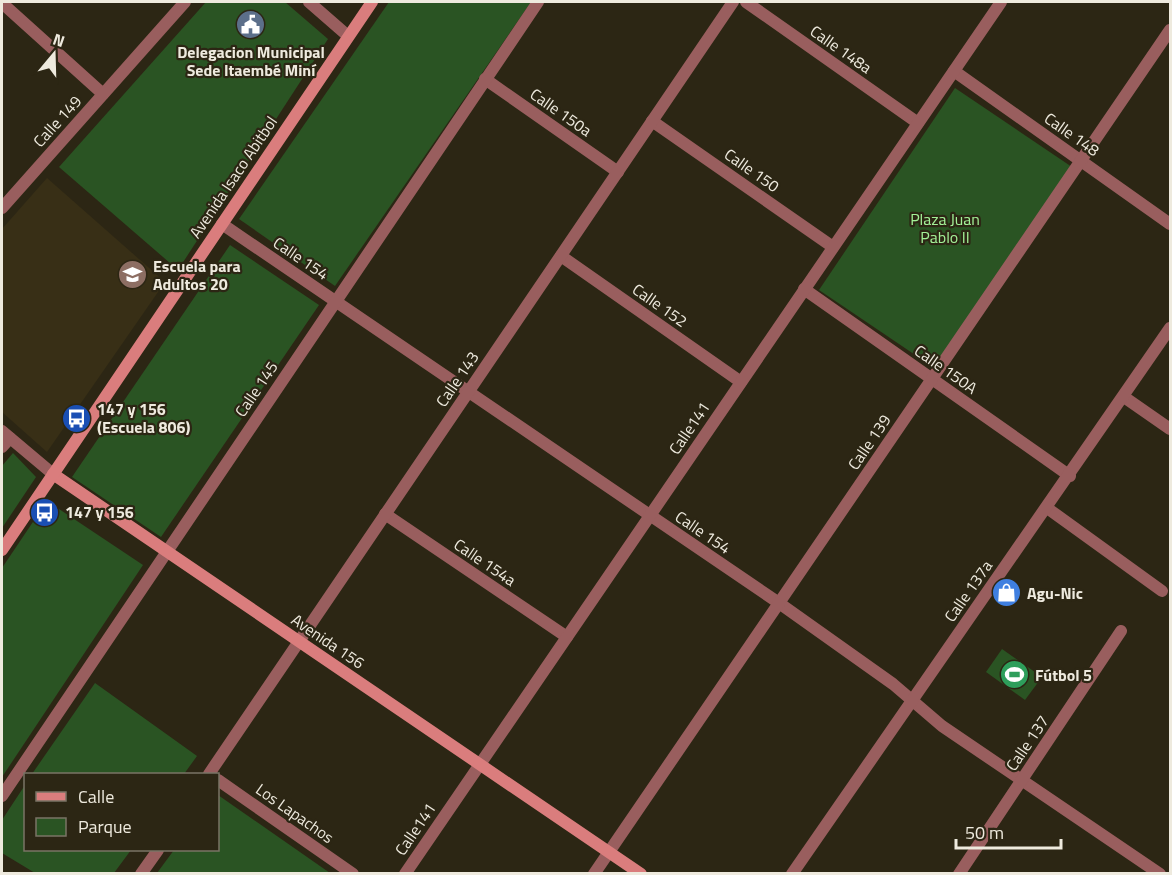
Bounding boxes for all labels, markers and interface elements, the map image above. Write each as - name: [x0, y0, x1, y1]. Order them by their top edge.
- public building icon: Delegacion Municipal Sede Itaembé Miní: [235, 8, 267, 40]
- street label: Calle 148a: [805, 19, 877, 79]
- north arrow: [24, 24, 84, 84]
- text: N: [50, 27, 68, 53]
- place label: Delegacion Municipal Sede Itaembé Miní: [177, 40, 325, 82]
- street label: Calle 150a: [525, 82, 597, 142]
- street label: Calle 149: [27, 90, 87, 152]
- street label: Calle 148: [1039, 106, 1105, 162]
- street label: Avenida Isaco Abitbol: [183, 111, 283, 243]
- street label: Calle 150: [719, 142, 785, 198]
- park label: Plaza Juan Pablo II: [910, 207, 980, 249]
- street label: Calle 154: [268, 231, 334, 285]
- place label: Escuela para Adultos 20: [153, 254, 241, 296]
- school or university icon: Escuela para Adultos 20: [116, 259, 148, 291]
- street label: Calle 152: [627, 277, 693, 333]
- street label: Calle 150A: [910, 338, 983, 400]
- street label: Calle 143: [430, 346, 484, 412]
- street label: Calle 145: [229, 356, 283, 422]
- place label: 147 y 156 (Escuela 806): [97, 397, 190, 439]
- street label: Calle141: [663, 397, 715, 459]
- bus stop icon: 147 y 156 (Escuela 806): [60, 402, 92, 434]
- street label: Calle 139: [842, 409, 896, 475]
- bus stop icon: 147 y 156: [28, 496, 60, 528]
- place label: 147 y 156: [65, 500, 134, 524]
- street label: Calle 154: [670, 505, 736, 559]
- street label: Calle 154a: [449, 532, 521, 592]
- street label: Calle 137a: [938, 555, 998, 627]
- shop icon: Agu-Nic: [990, 577, 1022, 609]
- place label: Agu-Nic: [1027, 581, 1083, 605]
- street label: Avenida 156: [287, 608, 370, 674]
- sports icon: Fútbol 5: [998, 659, 1030, 691]
- place label: Fútbol 5: [1035, 663, 1092, 687]
- street label: Calle 137: [1000, 710, 1054, 776]
- legend: [24, 773, 219, 851]
- street label: Los Lapachos: [251, 777, 339, 849]
- text: Calle: [78, 783, 114, 810]
- street label: Calle141: [389, 798, 441, 860]
- scale bar: [956, 812, 1061, 850]
- text: Parque: [78, 813, 132, 840]
- text: 50 m: [965, 819, 1004, 846]

